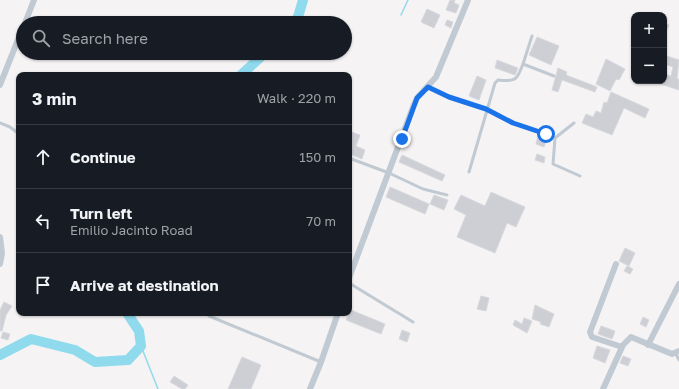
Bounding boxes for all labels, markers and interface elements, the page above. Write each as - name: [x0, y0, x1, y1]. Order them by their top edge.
- map controls: [631, 12, 667, 84]
- button: +: [631, 12, 667, 48]
- search box: [16, 16, 352, 60]
- icon: search: [30, 27, 52, 49]
- text: Search here: [62, 29, 148, 47]
- button: −: [631, 48, 667, 84]
- text: 3 min: [32, 88, 76, 109]
- text: Walk · 220 m: [257, 90, 336, 106]
- route start: [537, 125, 555, 143]
- route end: [393, 130, 411, 148]
- icon: ahead: [32, 146, 54, 168]
- text: Continue: [70, 148, 136, 166]
- text: 150 m: [299, 149, 336, 165]
- text: Turn left: [70, 204, 132, 222]
- icon: left: [32, 210, 54, 232]
- text: 70 m: [306, 213, 336, 229]
- text: Emilio Jacinto Road: [70, 222, 193, 238]
- icon: arrive: [32, 274, 54, 296]
- text: Arrive at destination: [70, 276, 219, 294]

